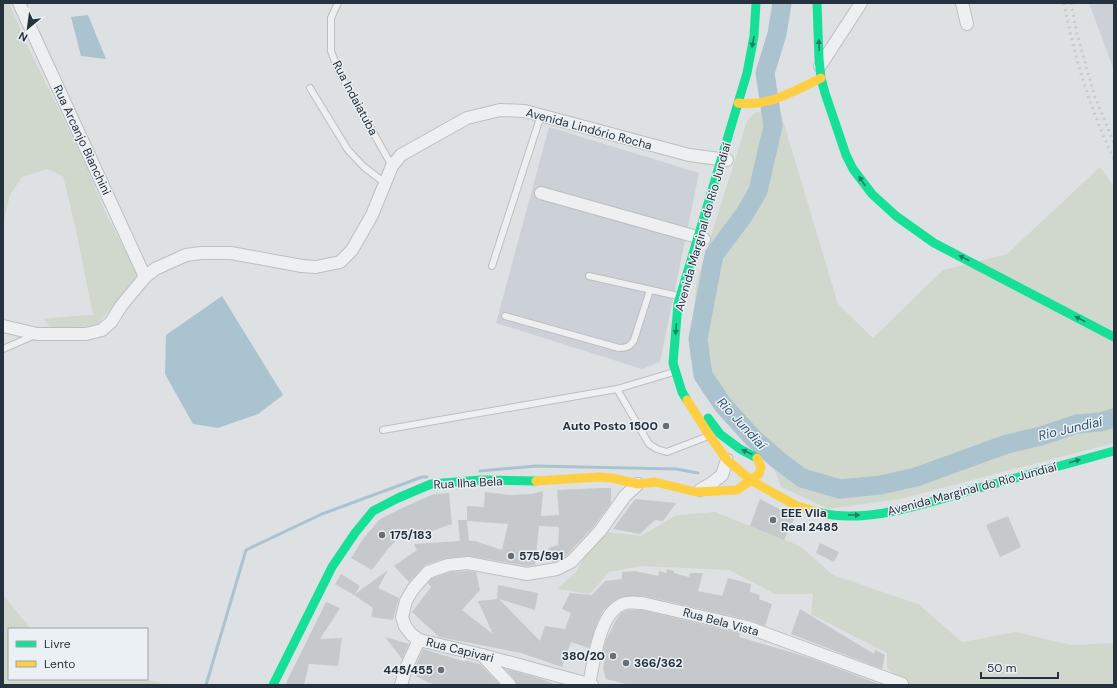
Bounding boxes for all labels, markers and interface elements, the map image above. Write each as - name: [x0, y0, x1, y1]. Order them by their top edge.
- north arrow: [8, 8, 48, 48]
- text: N: [16, 29, 30, 45]
- one-way arrow: [749, 36, 755, 48]
- one-way arrow: [815, 39, 822, 51]
- street label: Rua Indaiatuba: [329, 58, 381, 138]
- street label: Rua Arcanjo Bianchini: [50, 83, 115, 198]
- street label: Avenida Lindório Rocha: [524, 104, 654, 154]
- street label: Avenida Marginal do Rio Jundiaí: [671, 141, 735, 313]
- one-way arrow: [858, 175, 866, 186]
- one-way arrow: [959, 255, 970, 262]
- one-way arrow: [1074, 315, 1085, 322]
- one-way arrow: [673, 323, 680, 335]
- water label: Rio Jundiaí: [713, 394, 771, 454]
- water label: Rio Jundiaí: [1037, 413, 1105, 444]
- place label: Auto Posto 1500: [563, 418, 658, 434]
- marker: Auto Posto 1500: [661, 421, 671, 431]
- one-way arrow: [741, 449, 752, 455]
- one-way arrow: [1069, 458, 1081, 464]
- street label: Avenida Marginal do Rio Jundiaí: [886, 459, 1059, 519]
- street label: Rua Ilha Bela: [433, 473, 503, 493]
- place label: EEE Vila Real 2485: [781, 505, 838, 535]
- one-way arrow: [848, 512, 861, 518]
- marker: EEE Vila Real 2485: [768, 515, 778, 525]
- place label: 175/183: [390, 527, 432, 543]
- marker: 175/183: [377, 530, 387, 540]
- place label: 575/591: [519, 548, 564, 564]
- marker: 575/591: [506, 551, 516, 561]
- street label: Rua Bela Vista: [681, 604, 761, 640]
- legend: [8, 628, 148, 680]
- street label: Rua Capivari: [425, 634, 496, 666]
- text: Livre: [44, 636, 71, 652]
- place label: 380/20: [562, 648, 605, 664]
- marker: 380/20: [608, 651, 618, 661]
- scale bar: [981, 654, 1058, 680]
- place label: 366/362: [634, 655, 682, 671]
- text: Lento: [44, 656, 75, 672]
- marker: 366/362: [621, 658, 631, 668]
- text: 50 m: [987, 660, 1016, 676]
- place label: 445/455: [383, 662, 433, 678]
- marker: 445/455: [436, 665, 446, 675]

